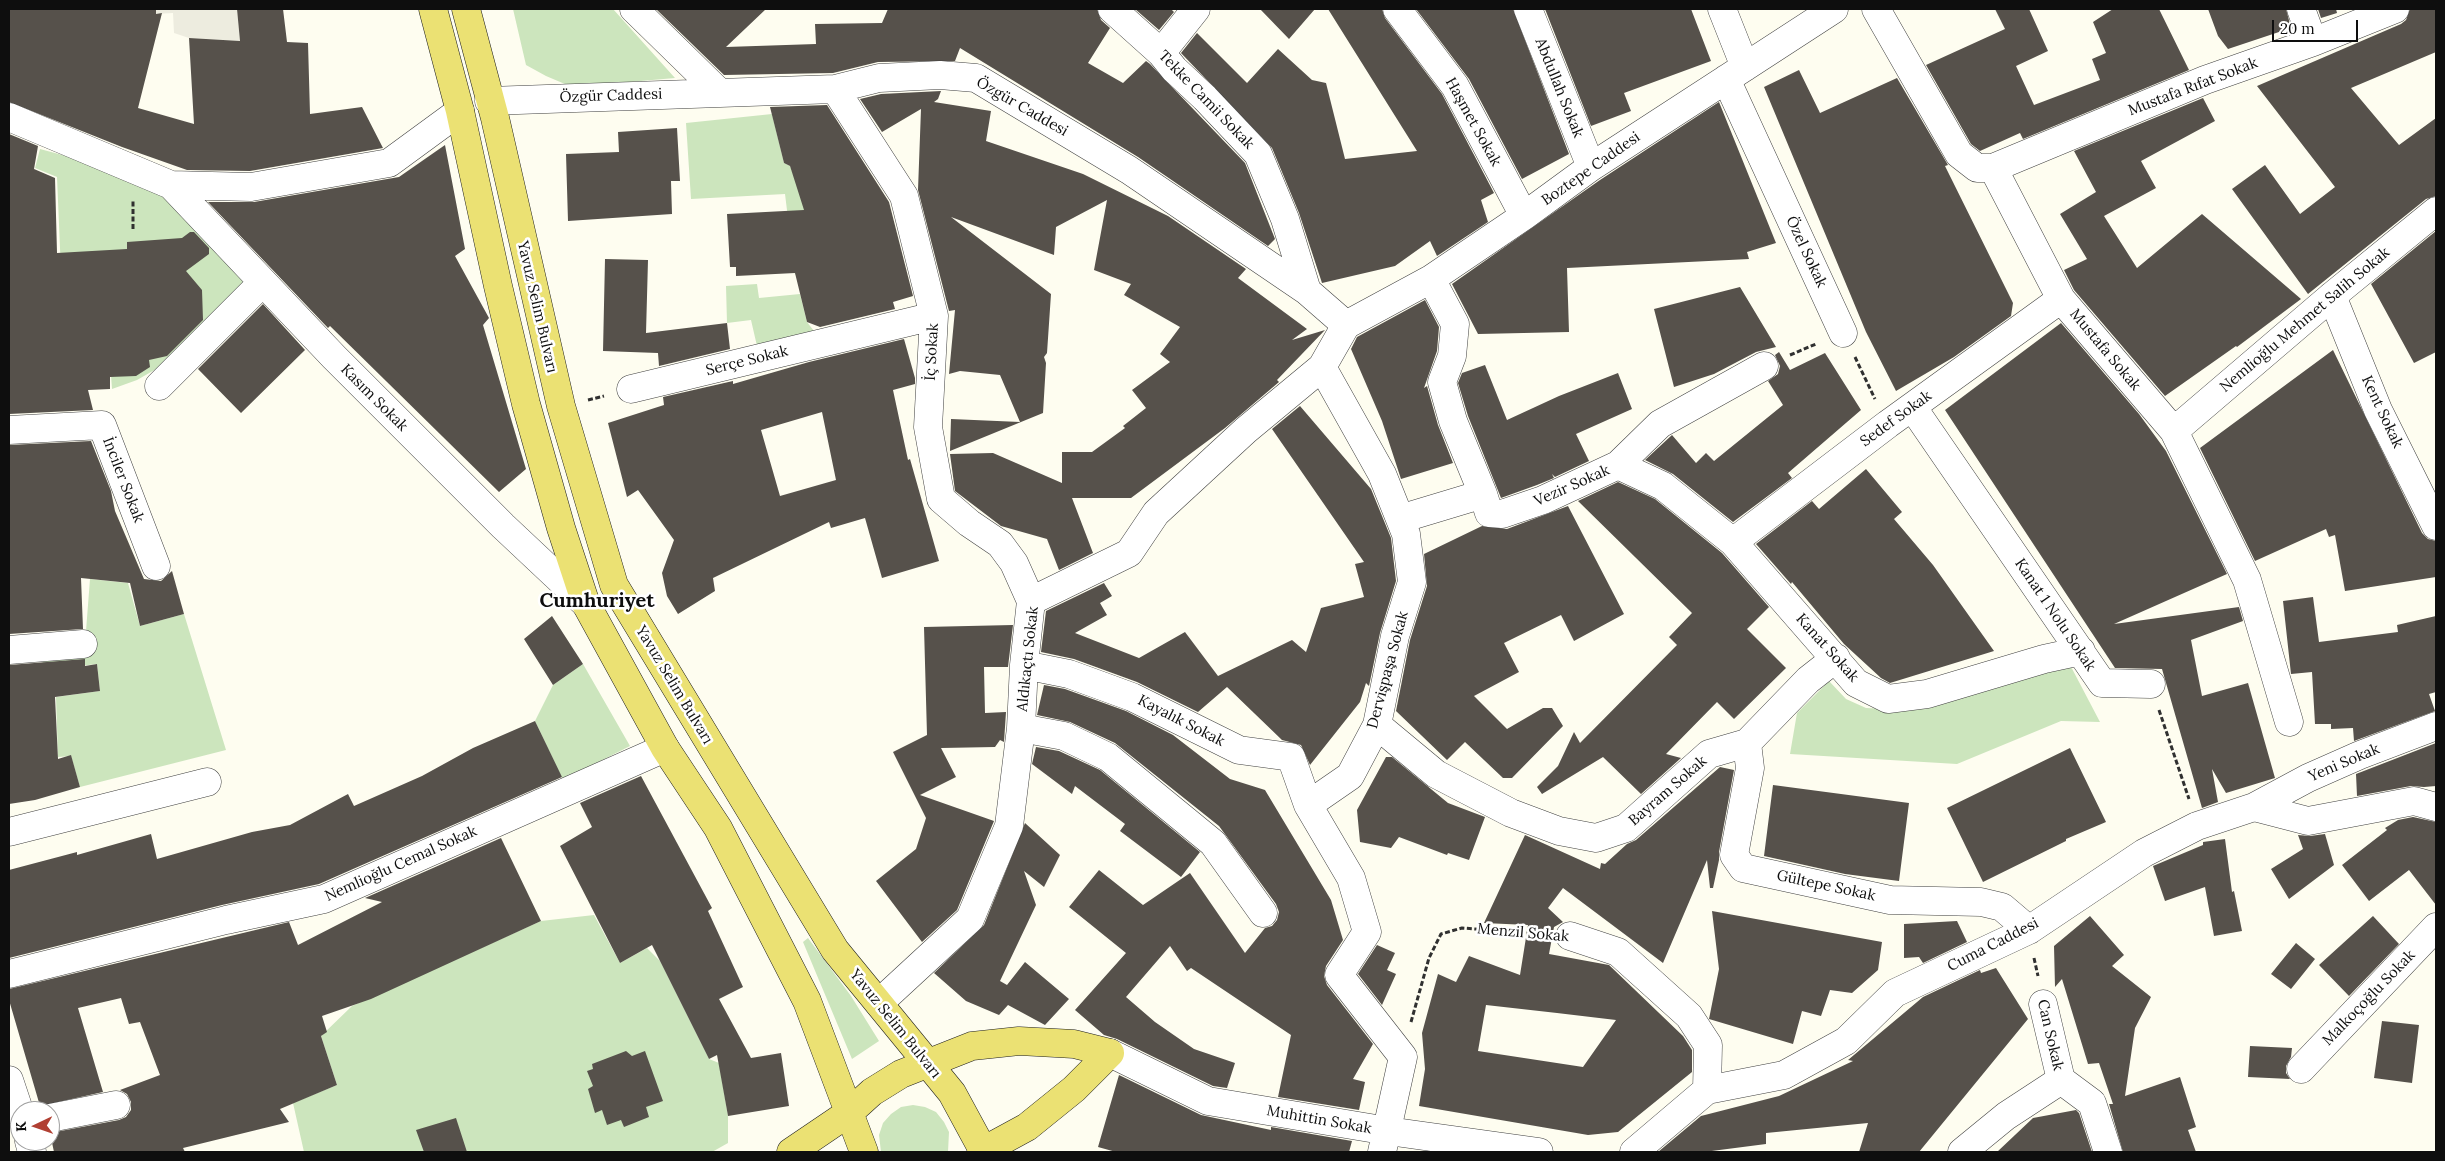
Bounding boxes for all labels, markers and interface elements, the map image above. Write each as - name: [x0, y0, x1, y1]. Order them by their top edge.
- scale bar: [2275, 10, 2361, 42]
- text: 20 m: [2280, 19, 2315, 38]
- street label: Abdullah Sokak: [1531, 35, 1587, 141]
- street label: Tekke Camii Sokak: [1154, 47, 1258, 153]
- street label: Mustafa Rıfat Sokak: [2126, 54, 2260, 120]
- street label: Özgür Caddesi: [973, 74, 1071, 140]
- street label: Haşmet Sokak: [1441, 75, 1505, 169]
- street label: Özgür Caddesi: [559, 85, 663, 107]
- street label: Boztepe Caddesi: [1538, 128, 1644, 210]
- street label: Özel Sokak: [1782, 213, 1830, 291]
- street label: Yavuz Selim Bulvarı: [513, 239, 561, 375]
- street label: Nemlioğlu Mehmet Salih Sokak: [2216, 244, 2394, 396]
- street label: Mustafa Sokak: [2066, 305, 2144, 395]
- street label: İç Sokak: [922, 323, 942, 381]
- street label: Serçe Sokak: [704, 342, 790, 380]
- street label: Kasım Sokak: [337, 361, 411, 435]
- street label: Kent Sokak: [2357, 373, 2407, 451]
- street label: Sedef Sokak: [1857, 387, 1935, 451]
- street label: İnciler Sokak: [98, 435, 148, 525]
- street label: Vezir Sokak: [1531, 461, 1613, 511]
- street label: Kanat 1 Nolu Sokak: [2011, 555, 2099, 675]
- district label: Cumhuriyet: [539, 589, 655, 613]
- street label: Aldıkaçtı Sokak: [1014, 606, 1042, 712]
- street label: Dervişpaşa Sokak: [1364, 609, 1412, 731]
- street label: Kanat Sokak: [1792, 610, 1862, 686]
- street label: Yavuz Selim Bulvarı: [632, 623, 716, 747]
- street label: Kayalık Sokak: [1135, 691, 1227, 751]
- street label: Yeni Sokak: [2306, 740, 2382, 786]
- street label: Bayram Sokak: [1625, 752, 1711, 830]
- street label: Nemlioğlu Cemal Sokak: [322, 822, 480, 906]
- street label: Gültepe Sokak: [1775, 867, 1877, 905]
- street label: Cuma Caddesi: [1944, 914, 2042, 976]
- street label: Menzil Sokak: [1476, 920, 1570, 946]
- street label: Malkoçoğlu Sokak: [2319, 947, 2419, 1049]
- street label: Yavuz Selim Bulvarı: [846, 966, 944, 1082]
- street label: Can Sokak: [2033, 998, 2067, 1072]
- north arrow: [10, 1101, 60, 1151]
- street label: Muhittin Sokak: [1265, 1102, 1373, 1138]
- text: K: [12, 1121, 30, 1132]

